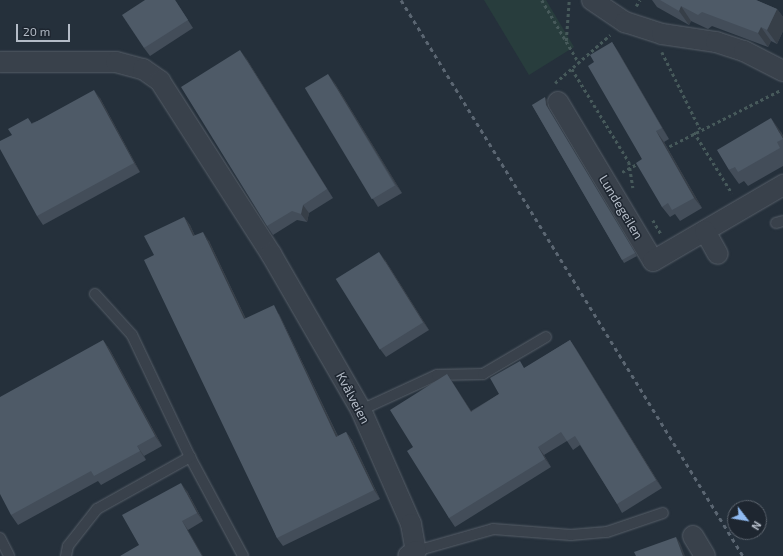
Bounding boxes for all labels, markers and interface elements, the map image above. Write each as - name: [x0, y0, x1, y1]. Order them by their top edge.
- scale bar: [18, 16, 72, 42]
- text: 20 m: [23, 24, 50, 38]
- street label: Lundegeilen: [596, 172, 646, 242]
- street label: Kvålveien: [333, 369, 373, 427]
- north arrow: [727, 500, 767, 540]
- text: N: [749, 519, 764, 533]

